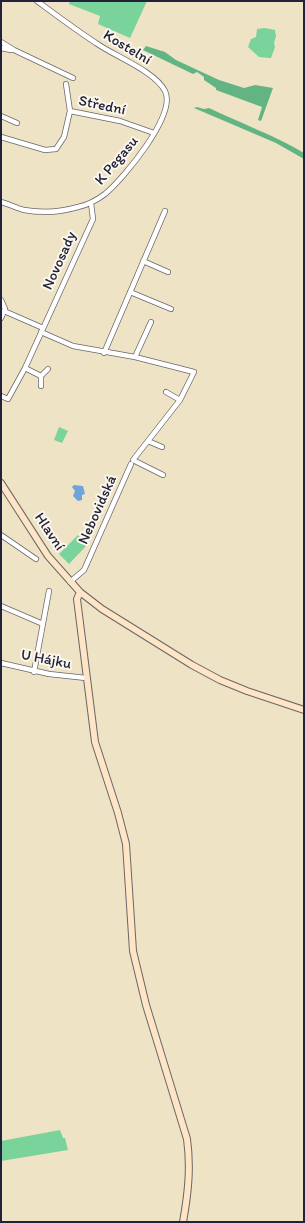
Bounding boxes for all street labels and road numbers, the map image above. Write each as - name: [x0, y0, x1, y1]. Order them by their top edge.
- street label: Kostelní: [100, 27, 154, 69]
- street label: Střední: [77, 92, 127, 120]
- street label: K Pegasu: [91, 133, 143, 189]
- street label: Novosady: [39, 229, 81, 293]
- street label: Nebovidská: [75, 473, 121, 547]
- street label: Hlavní: [30, 510, 68, 554]
- street label: U Hájku: [19, 646, 73, 674]

